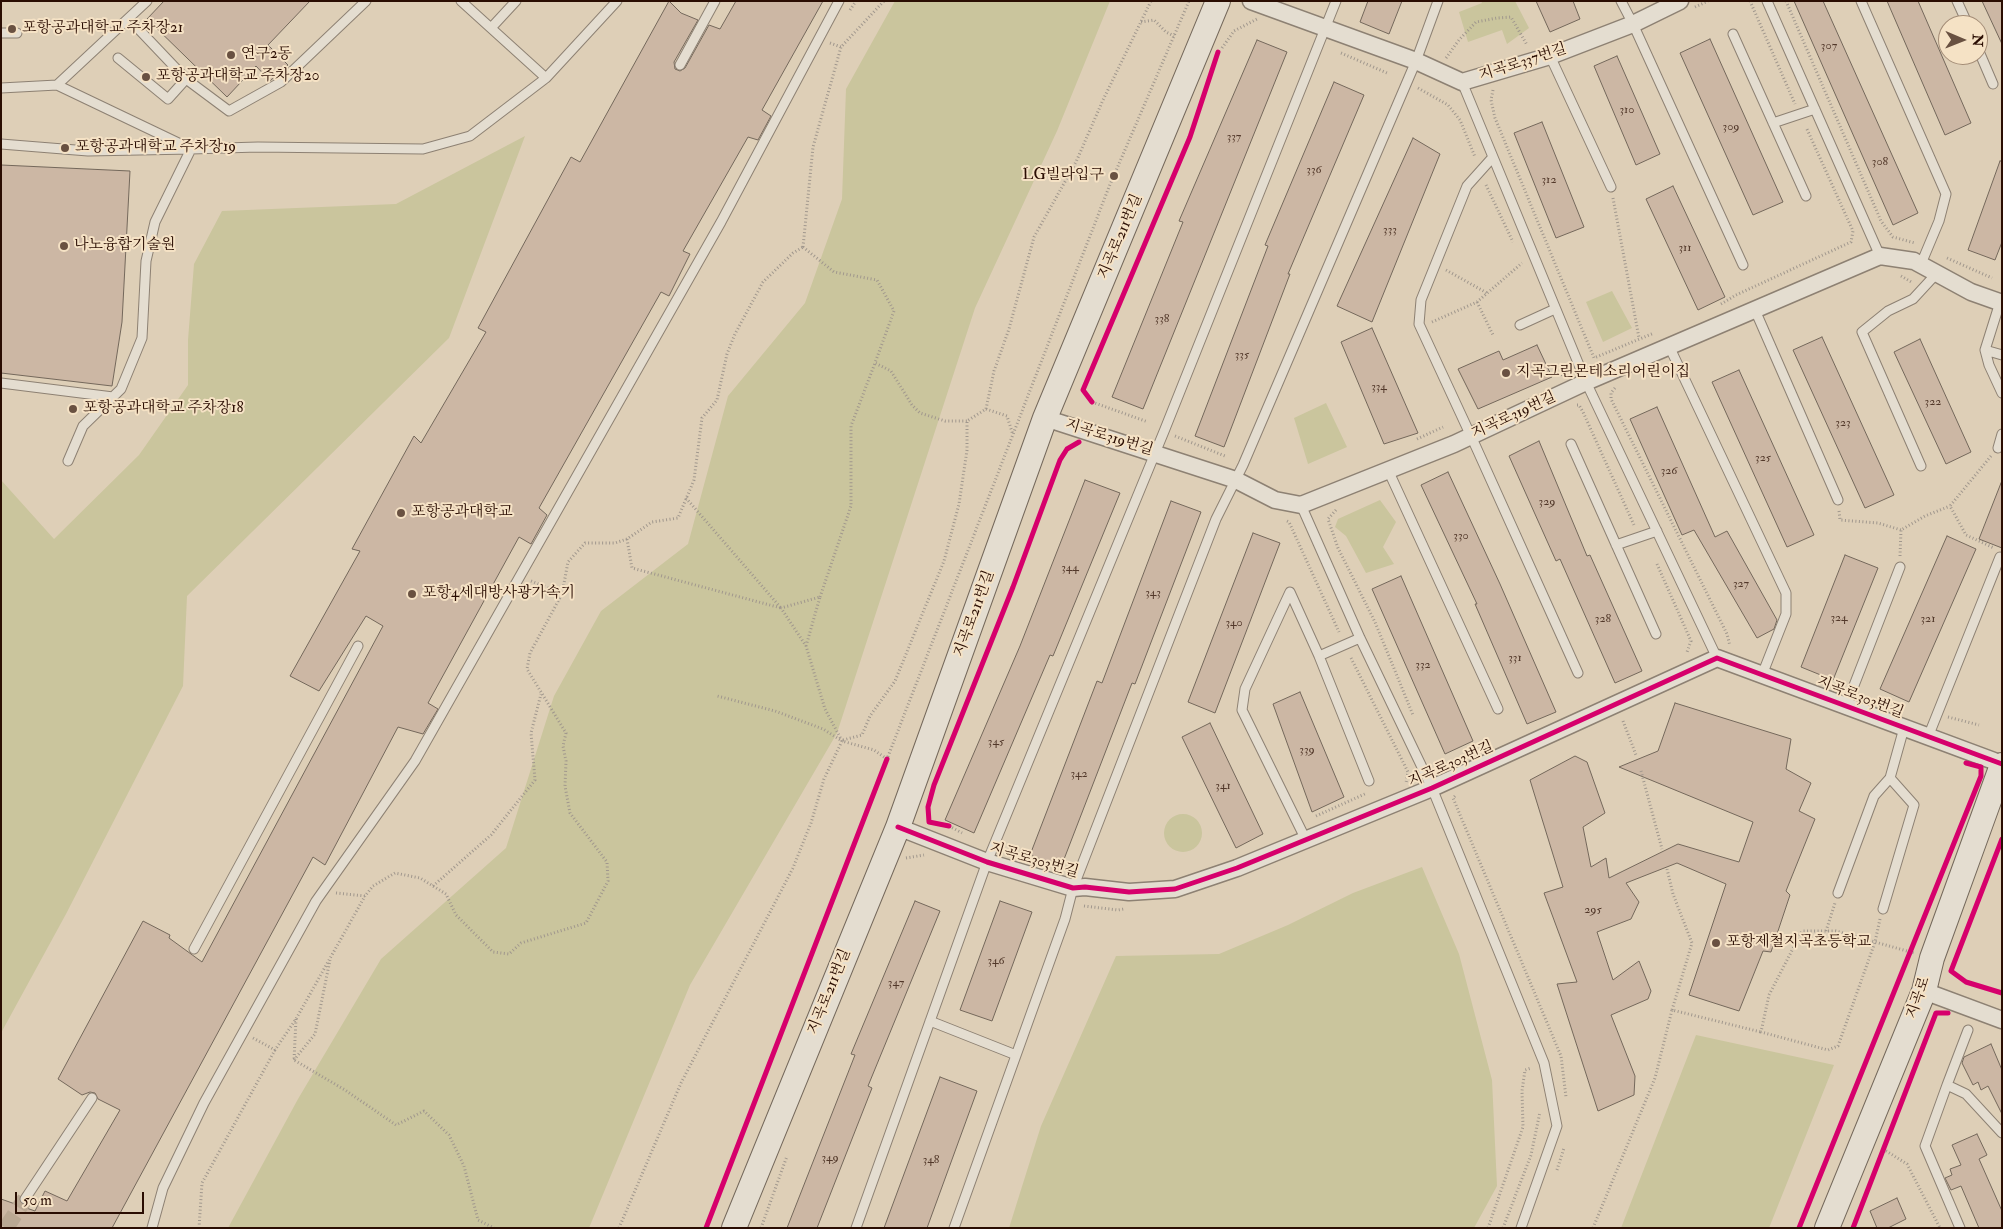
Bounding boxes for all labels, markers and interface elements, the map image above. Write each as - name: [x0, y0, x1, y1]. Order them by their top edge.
- north arrow: [1938, 15, 1988, 65]
- place label: 포항공과대학교 주차장21: [22, 20, 183, 38]
- marker: 포항공과대학교 주차장21: [6, 23, 18, 35]
- text: N: [1969, 34, 1986, 47]
- house number: 307: [1821, 39, 1837, 53]
- street label: 지곡로337번길: [1477, 40, 1569, 86]
- place label: 연구2동: [241, 46, 292, 64]
- marker: 연구2동: [225, 49, 237, 61]
- place label: 포항공과대학교 주차장20: [156, 68, 319, 86]
- marker: 포항공과대학교 주차장20: [140, 71, 152, 83]
- house number: 310: [1620, 103, 1634, 117]
- house number: 309: [1723, 120, 1739, 134]
- house number: 337: [1227, 130, 1241, 144]
- place label: 포항공과대학교 주차장19: [75, 139, 236, 157]
- marker: 포항공과대학교 주차장19: [59, 142, 71, 154]
- house number: 308: [1872, 155, 1888, 169]
- house number: 336: [1306, 163, 1322, 177]
- place label: LG빌라입구: [1023, 167, 1104, 185]
- marker: LG빌라입구: [1108, 170, 1120, 182]
- house number: 312: [1542, 173, 1556, 187]
- street label: 지곡로211번길: [1095, 192, 1147, 282]
- house number: 333: [1383, 223, 1397, 237]
- place label: 나노융합기술원: [74, 237, 175, 255]
- marker: 나노융합기술원: [58, 240, 70, 252]
- house number: 311: [1678, 241, 1692, 255]
- house number: 338: [1155, 312, 1169, 326]
- house number: 335: [1235, 348, 1249, 362]
- place label: 지곡그린몬테소리어린이집: [1516, 364, 1690, 382]
- marker: 지곡그린몬테소리어린이집: [1500, 367, 1512, 379]
- house number: 334: [1371, 380, 1387, 394]
- street label: 지곡로319번길: [1469, 389, 1559, 443]
- house number: 322: [1925, 395, 1941, 409]
- place label: 포항공과대학교 주차장18: [83, 400, 243, 418]
- marker: 포항공과대학교 주차장18: [67, 403, 79, 415]
- street label: 지곡로319번길: [1063, 416, 1155, 460]
- house number: 323: [1835, 416, 1851, 430]
- house number: 325: [1755, 451, 1771, 465]
- house number: 326: [1661, 464, 1677, 478]
- house number: 329: [1539, 495, 1555, 509]
- place label: 포항공과대학교: [411, 504, 512, 522]
- marker: 포항공과대학교: [395, 507, 407, 519]
- house number: 330: [1453, 529, 1469, 543]
- house number: 344: [1061, 561, 1079, 575]
- street label: 지곡로211번길: [951, 568, 999, 660]
- house number: 327: [1733, 577, 1749, 591]
- place label: 포항4세대방사광가속기: [422, 585, 575, 603]
- house number: 343: [1145, 586, 1161, 600]
- marker: 포항4세대방사광가속기: [406, 588, 418, 600]
- house number: 324: [1830, 611, 1848, 625]
- house number: 328: [1595, 612, 1611, 626]
- house number: 321: [1921, 612, 1935, 626]
- house number: 340: [1225, 616, 1243, 630]
- house number: 331: [1508, 651, 1522, 665]
- house number: 332: [1415, 658, 1431, 672]
- street label: 지곡로303번길: [1814, 673, 1906, 723]
- house number: 345: [988, 735, 1004, 749]
- street label: 지곡로303번길: [1405, 738, 1497, 792]
- house number: 339: [1299, 743, 1315, 757]
- house number: 342: [1070, 767, 1088, 781]
- house number: 341: [1215, 779, 1231, 793]
- street label: 지곡로303번길: [987, 840, 1081, 882]
- house number: 295: [1584, 903, 1602, 917]
- place label: 포항제철지곡초등학교: [1726, 934, 1871, 952]
- marker: 포항제철지곡초등학교: [1710, 937, 1722, 949]
- street label: 지곡로211번길: [805, 947, 855, 1037]
- house number: 346: [987, 954, 1005, 968]
- street label: 지곡로: [1903, 975, 1935, 1021]
- house number: 347: [888, 976, 904, 990]
- house number: 349: [821, 1151, 839, 1165]
- house number: 348: [923, 1153, 939, 1167]
- scale bar: [18, 1182, 146, 1214]
- text: 50 m: [23, 1191, 52, 1210]

